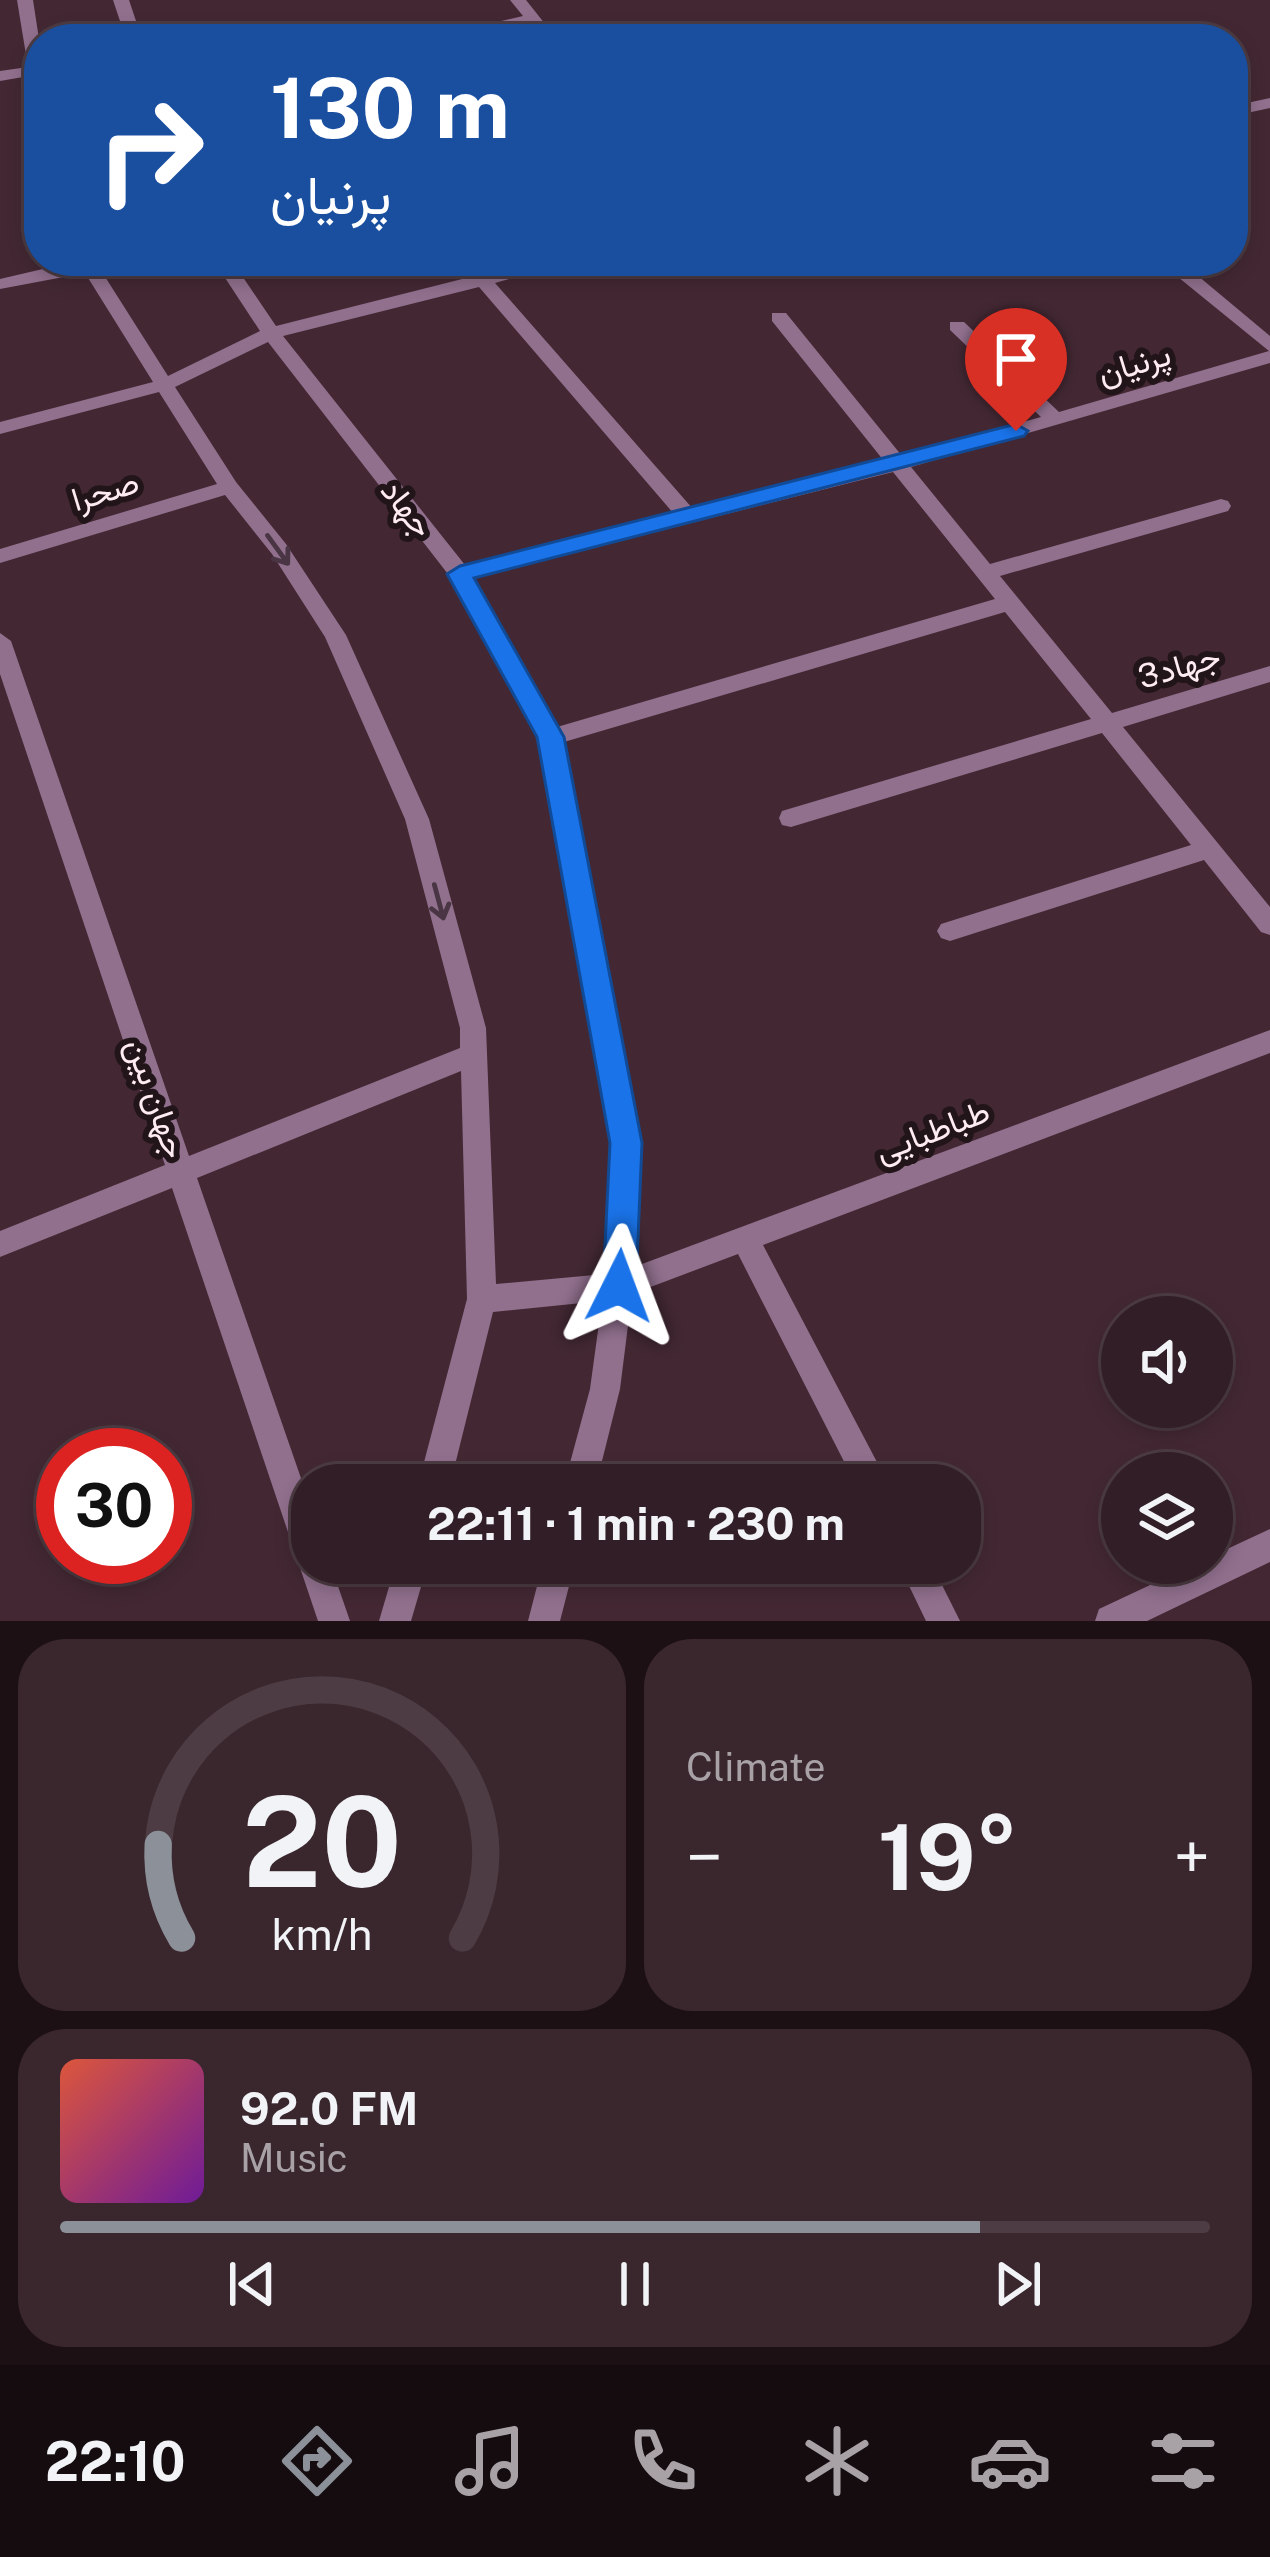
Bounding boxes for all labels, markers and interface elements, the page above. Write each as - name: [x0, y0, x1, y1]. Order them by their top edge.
- text: 130 m: [270, 58, 510, 157]
- icon: right: [72, 72, 228, 228]
- text: پرنیان: [270, 163, 392, 226]
- pin: [965, 308, 1067, 431]
- icon: arrive: [983, 326, 1049, 392]
- street label: پرنیان: [1093, 334, 1176, 396]
- street label: صحرا: [67, 462, 144, 520]
- street label: جهاد: [372, 471, 442, 546]
- one-way arrow: [265, 533, 291, 565]
- street label: جهاد3: [1133, 636, 1225, 698]
- one-way arrow: [430, 882, 452, 920]
- street label: جهان بین: [117, 1033, 195, 1164]
- street label: طباطبایی: [869, 1091, 995, 1170]
- position arrow: [556, 1223, 682, 1349]
- map controls: [1101, 1296, 1233, 1584]
- button: sound: [1101, 1296, 1233, 1428]
- speed limit sign: 30: [36, 1428, 192, 1584]
- button: layers: [1101, 1452, 1233, 1584]
- text: 22:11 · 1 min · 230 m: [427, 1497, 845, 1550]
- text: Climate: [686, 1744, 826, 1790]
- text: 20: [242, 1768, 402, 1915]
- text: 19°: [878, 1804, 1018, 1910]
- text: −: [686, 1818, 723, 1896]
- text: +: [1173, 1818, 1210, 1896]
- text: km/h: [272, 1909, 372, 1960]
- text: 92.0 FM: [240, 2082, 418, 2135]
- text: Music: [240, 2135, 348, 2181]
- icon: previous: [219, 2251, 285, 2317]
- icon: pause: [602, 2251, 668, 2317]
- icon: next: [985, 2251, 1051, 2317]
- icon: directions: [275, 2419, 359, 2503]
- icon: music: [448, 2419, 532, 2503]
- icon: phone: [621, 2419, 705, 2503]
- icon: climate: [795, 2419, 879, 2503]
- icon: car: [968, 2419, 1052, 2503]
- icon: filters: [1141, 2419, 1225, 2503]
- text: 22:10: [45, 2430, 186, 2493]

